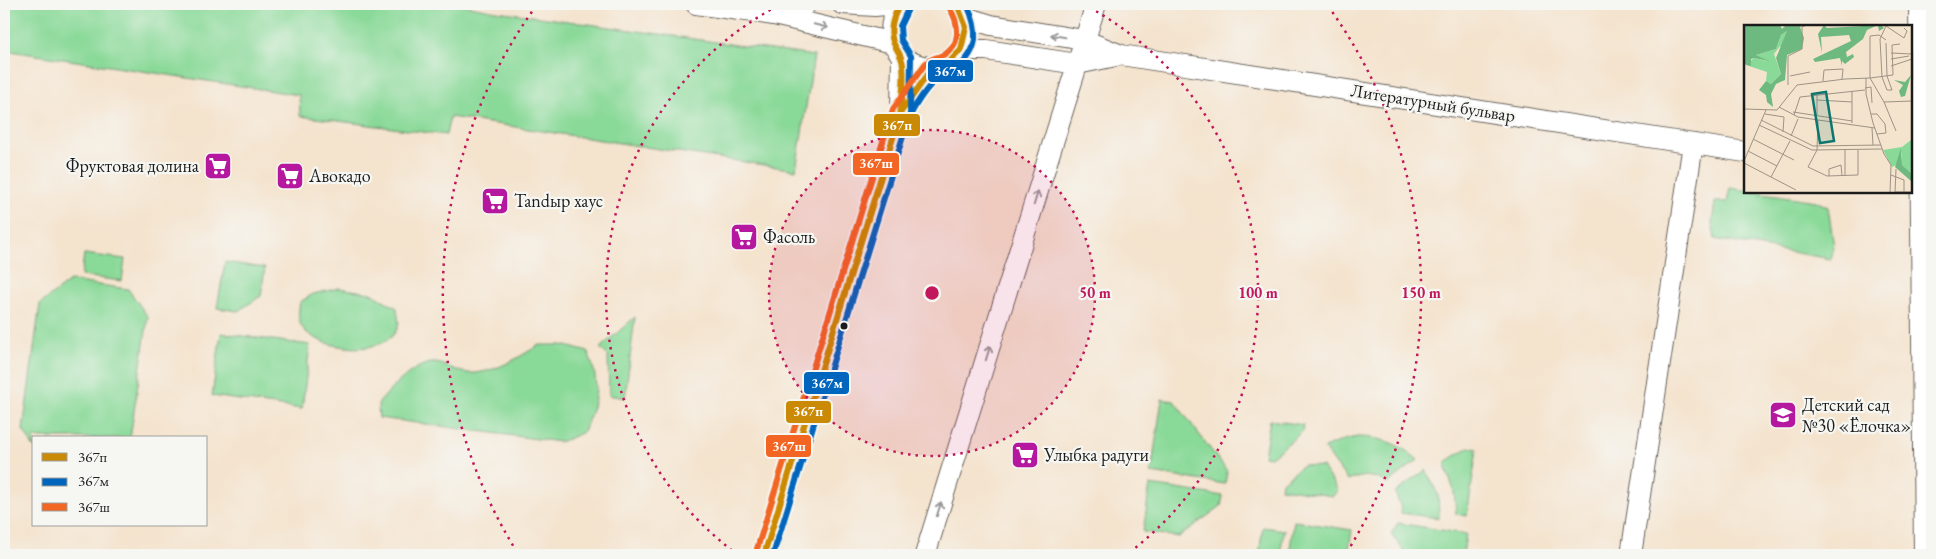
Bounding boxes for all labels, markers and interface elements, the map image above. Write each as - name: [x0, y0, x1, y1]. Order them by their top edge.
- one-way arrow: [813, 22, 829, 31]
- inset map: [1744, 25, 1911, 192]
- one-way arrow: [1050, 30, 1066, 40]
- line badge: 367м: [927, 59, 974, 83]
- text: 367м: [934, 62, 966, 80]
- street label: Литературный бульвар: [1349, 78, 1517, 127]
- line badge: 367п: [873, 113, 921, 137]
- text: 367п: [882, 116, 912, 134]
- supermarket icon: Фруктовая долина: [203, 151, 233, 181]
- line badge: 367ш: [852, 152, 900, 176]
- place label: Фруктовая долина: [66, 154, 200, 177]
- text: 367ш: [859, 154, 893, 172]
- supermarket icon: Авокадо: [275, 161, 305, 191]
- place label: Авокадо: [308, 164, 371, 187]
- supermarket icon: Tandыр хаус: [480, 186, 510, 216]
- place label: Tandыр хаус: [514, 189, 603, 212]
- one-way arrow: [1032, 191, 1041, 207]
- supermarket icon: Фасоль: [729, 222, 759, 252]
- place label: Фасоль: [763, 225, 815, 248]
- text: 50 m: [1079, 283, 1111, 302]
- text: 100 m: [1238, 283, 1278, 302]
- text: 150 m: [1401, 283, 1441, 302]
- centre of rings: [923, 284, 941, 302]
- unlabelled marker: [839, 321, 849, 331]
- one-way arrow: [983, 346, 993, 362]
- line badge: 367м: [803, 371, 850, 395]
- text: 367м: [811, 374, 843, 392]
- place label: Детский сад №30 «Ёлочка»: [1802, 393, 1911, 437]
- line badge: 367п: [785, 400, 832, 424]
- school or university icon: Детский сад №30 «Ёлочка»: [1768, 400, 1798, 430]
- text: 367п: [793, 402, 823, 420]
- line badge: 367ш: [765, 434, 812, 458]
- legend: [32, 436, 208, 526]
- text: 367ш: [772, 437, 806, 455]
- supermarket icon: Улыбка радуги: [1010, 440, 1040, 470]
- place label: Улыбка радуги: [1043, 443, 1150, 466]
- text: 367п: [78, 447, 108, 466]
- text: 367м: [78, 471, 110, 490]
- text: 367ш: [78, 497, 111, 516]
- one-way arrow: [935, 501, 945, 517]

